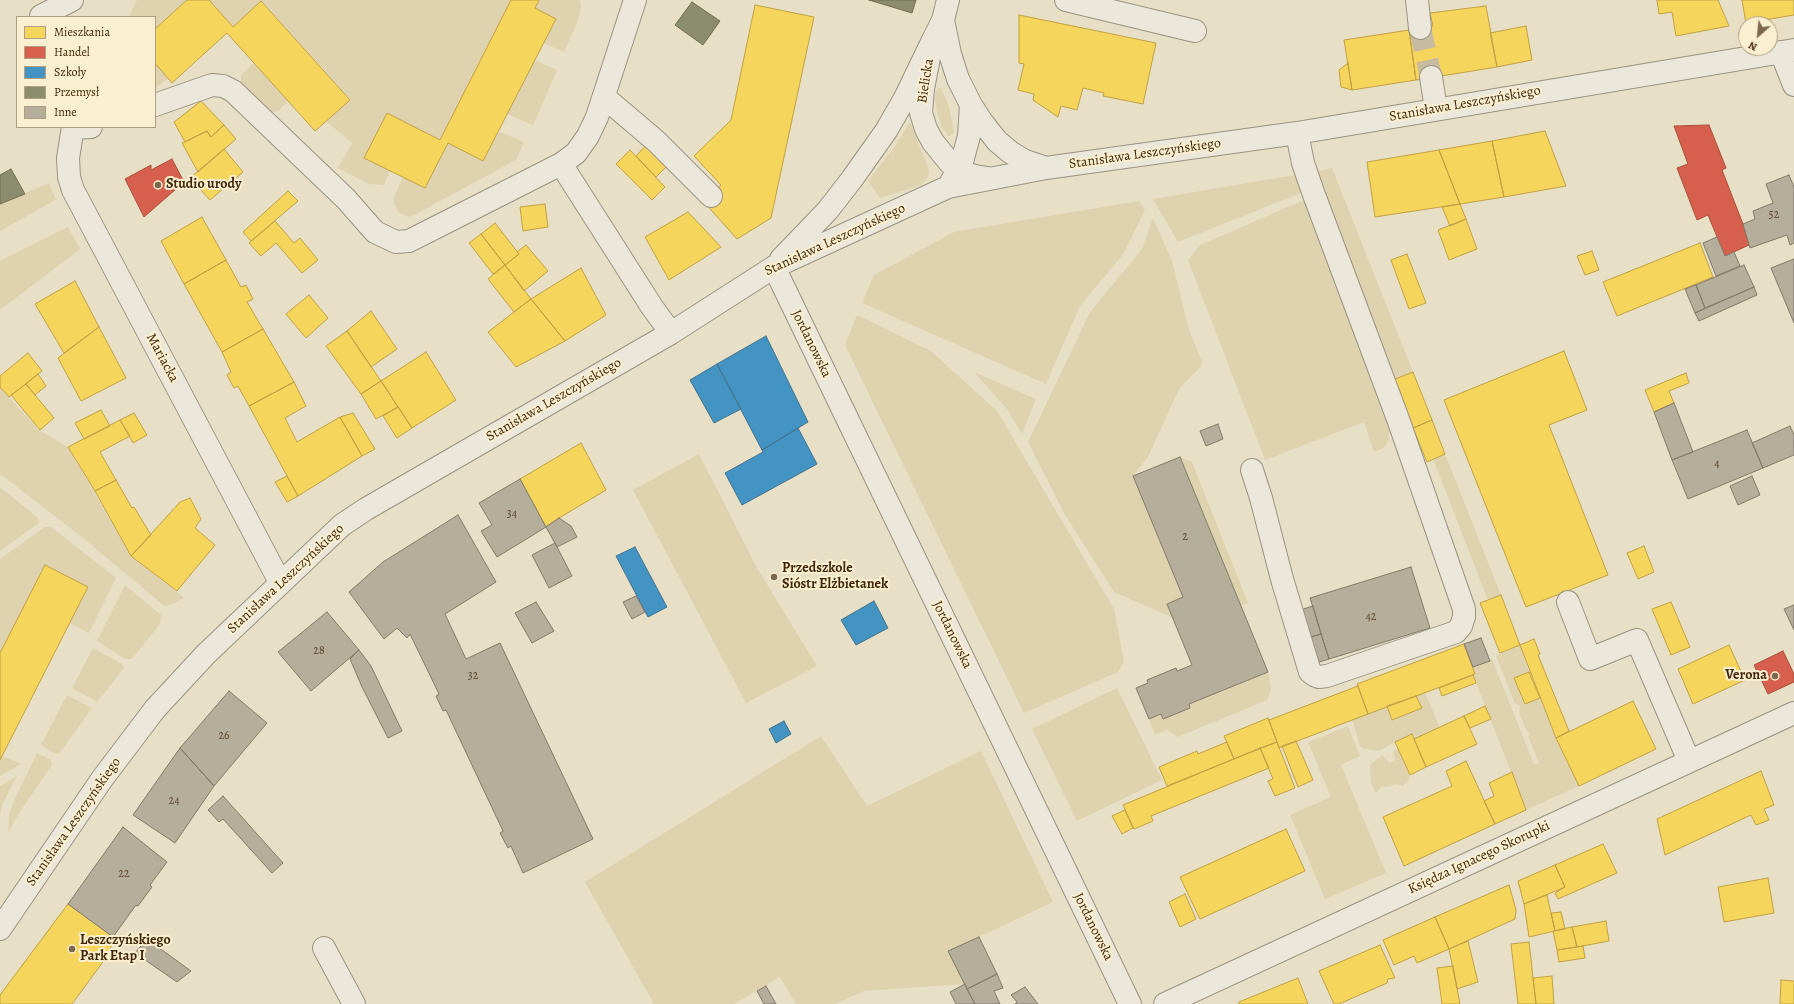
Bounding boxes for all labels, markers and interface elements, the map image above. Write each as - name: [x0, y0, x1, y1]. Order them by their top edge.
- legend: [16, 16, 156, 128]
- north arrow: [1738, 16, 1778, 56]
- text: Mieszkania: [54, 24, 110, 40]
- text: N: [1746, 38, 1760, 55]
- text: Handel: [54, 44, 90, 60]
- street label: Bielicka: [914, 57, 938, 105]
- text: Szkoły: [54, 64, 86, 80]
- street label: Stanisława Leszczyńskiego: [1388, 82, 1542, 126]
- text: Przemysł: [54, 84, 99, 100]
- text: Inne: [54, 104, 77, 120]
- street label: Stanisława Leszczyńskiego: [1068, 135, 1222, 173]
- place label: Studio urody: [166, 177, 242, 193]
- marker: Studio urody: [153, 180, 163, 190]
- street label: Stanisława Leszczyńskiego: [762, 200, 908, 280]
- house number: 52: [1769, 208, 1779, 222]
- street label: Jordanowska: [787, 307, 835, 381]
- street label: Mariacka: [142, 331, 182, 385]
- street label: Stanisława Leszczyńskiego: [483, 354, 625, 446]
- house number: 4: [1714, 457, 1720, 471]
- house number: 34: [507, 507, 517, 521]
- street label: Stanisława Leszczyńskiego: [224, 521, 348, 637]
- house number: 2: [1182, 530, 1188, 544]
- place label: Przedszkole Sióstr Elżbietanek: [782, 561, 888, 594]
- marker: Przedszkole Sióstr Elżbietanek: [769, 572, 779, 582]
- street label: Jordanowska: [928, 598, 976, 672]
- house number: 42: [1365, 610, 1377, 624]
- house number: 28: [313, 644, 325, 658]
- place label: Verona: [1725, 668, 1767, 684]
- house number: 32: [468, 669, 478, 683]
- marker: Verona: [1770, 671, 1780, 681]
- house number: 26: [218, 729, 230, 743]
- street label: Stanisława Leszczyńskiego: [23, 754, 125, 890]
- house number: 24: [168, 794, 180, 808]
- street label: Księdza Ignacego Skorupki: [1405, 818, 1553, 898]
- house number: 22: [118, 867, 130, 881]
- street label: Jordanowska: [1069, 890, 1117, 964]
- place label: Leszczyńskiego Park Etap I: [80, 933, 171, 966]
- marker: Leszczyńskiego Park Etap I: [67, 944, 77, 954]

